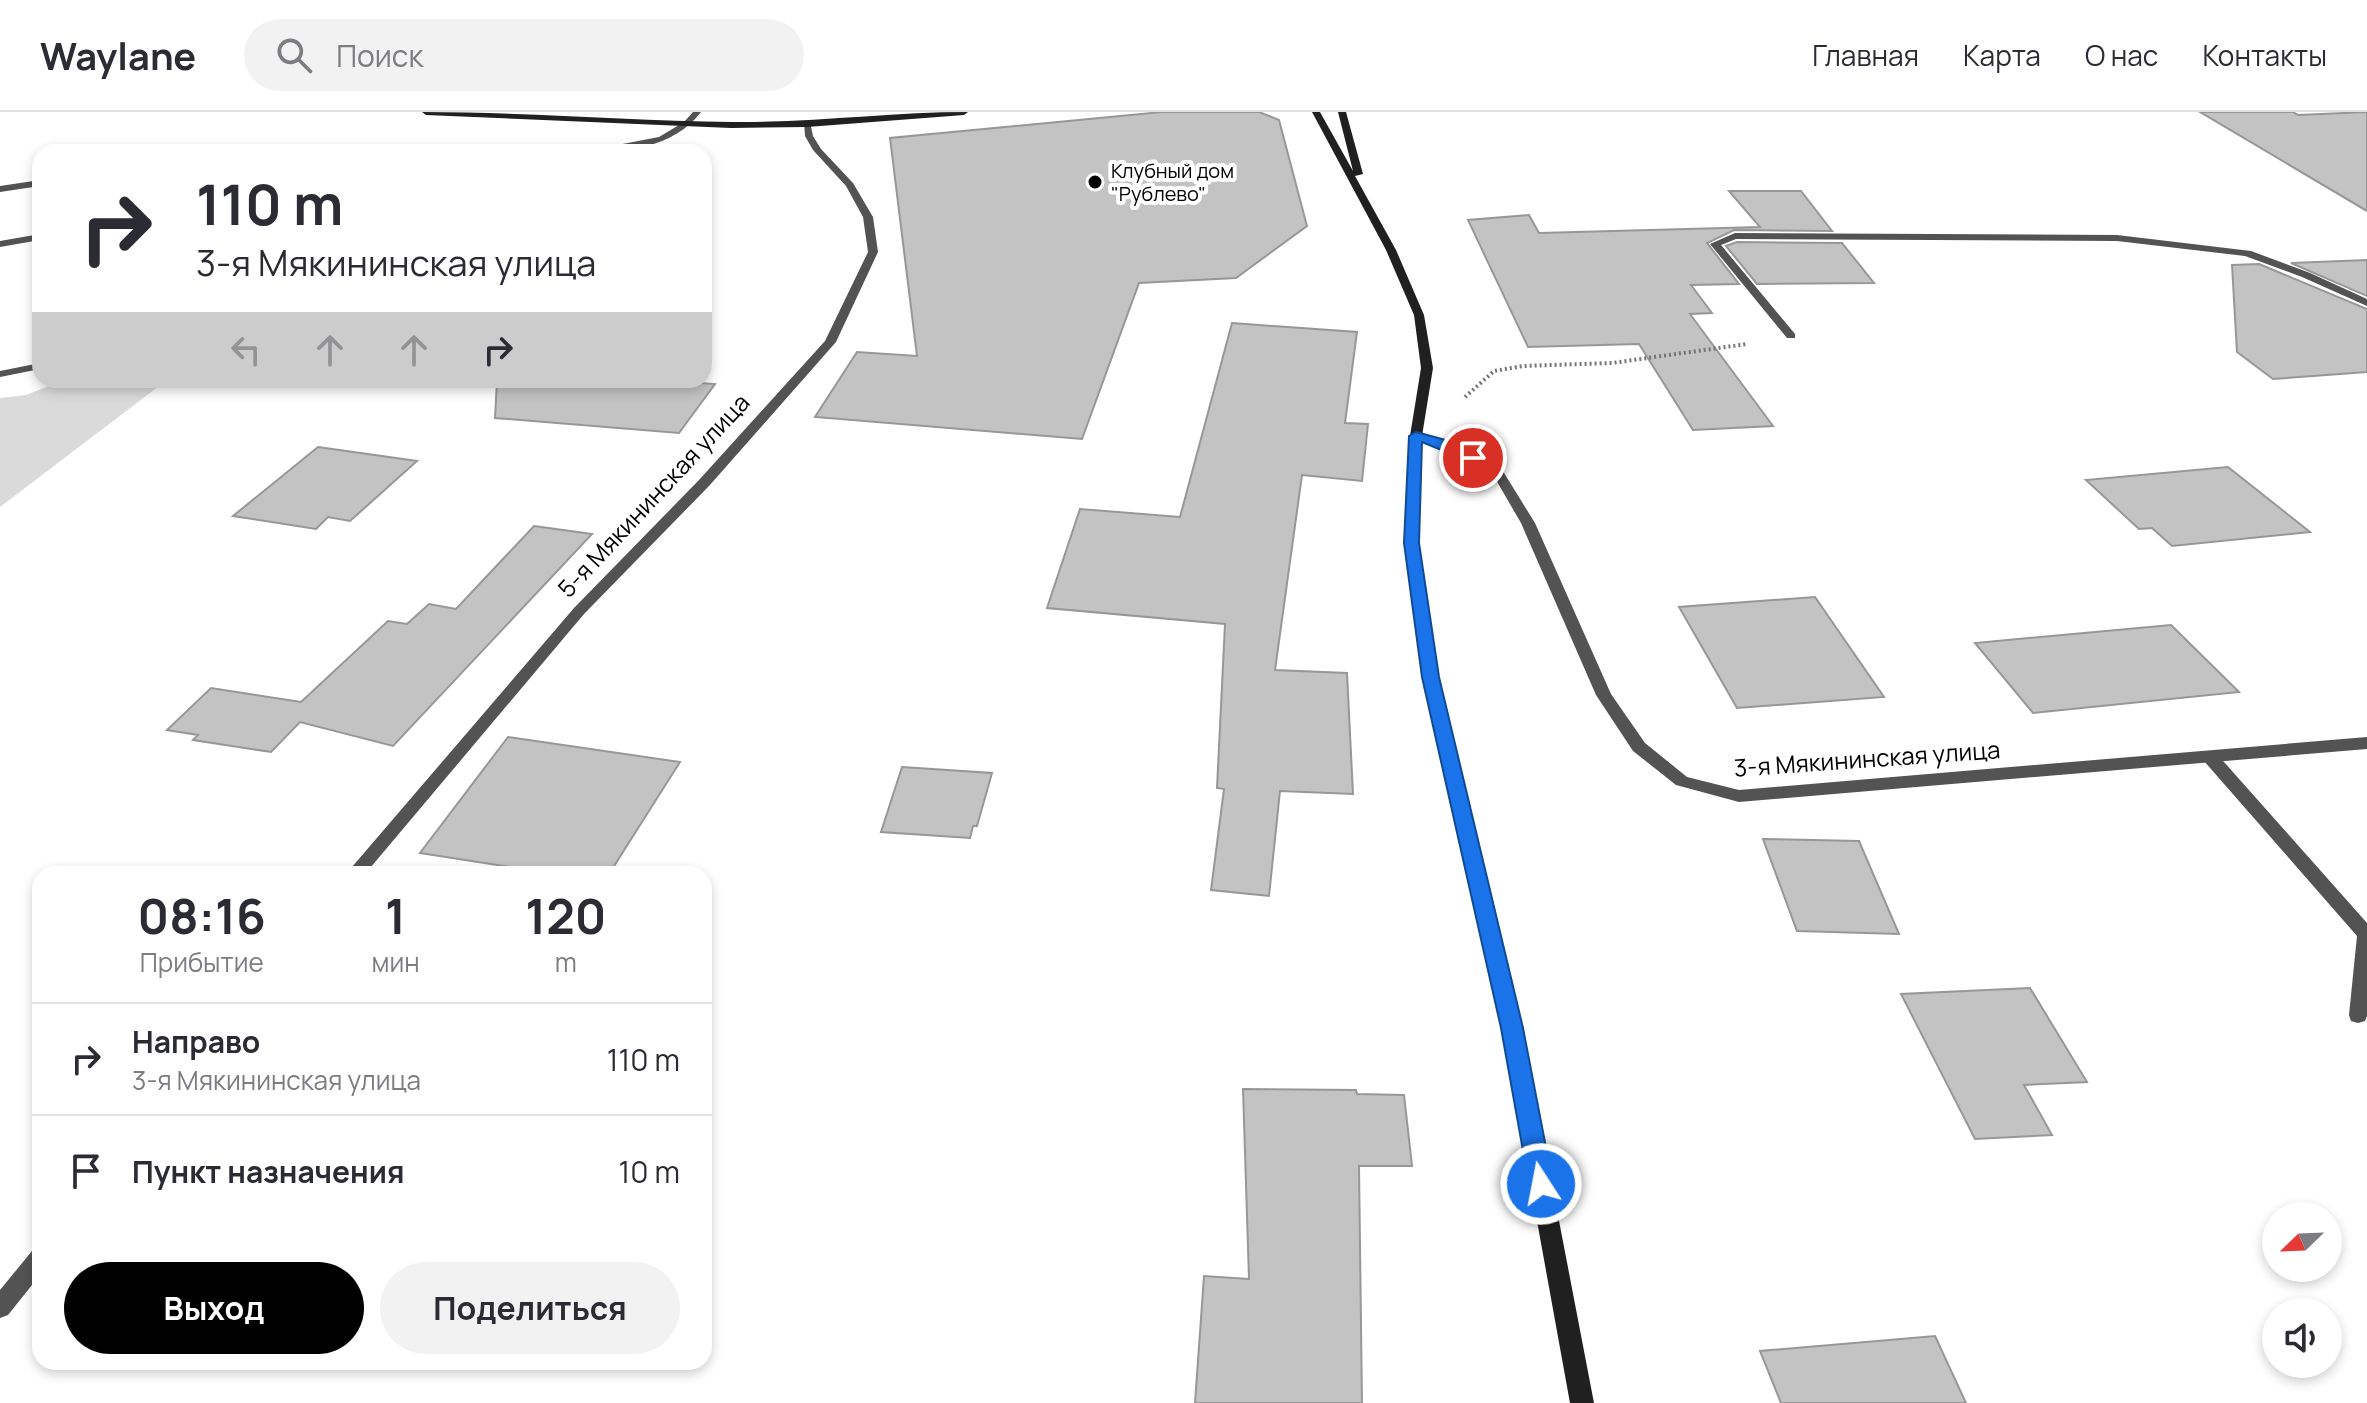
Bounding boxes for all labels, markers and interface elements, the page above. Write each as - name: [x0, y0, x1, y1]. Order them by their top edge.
- search box: [244, 19, 804, 91]
- text: Waylane: [40, 29, 196, 81]
- icon: search: [272, 33, 316, 77]
- text: Поиск: [336, 35, 423, 76]
- text: Главная: [1812, 36, 1919, 74]
- text: Карта: [1963, 36, 2041, 74]
- text: О нас: [2085, 36, 2158, 74]
- text: Контакты: [2202, 36, 2327, 74]
- place label: Клубный дом "Рублево": [1111, 157, 1234, 207]
- text: 110 m: [196, 165, 343, 242]
- marker: Клубный дом "Рублево": [1086, 173, 1104, 191]
- icon: right: [64, 176, 168, 280]
- text: 3-я Мякининская улица: [196, 238, 596, 287]
- icon: left: [224, 328, 268, 372]
- icon: ahead: [308, 328, 352, 372]
- icon: ahead: [392, 328, 436, 372]
- icon: right: [476, 328, 520, 372]
- street label: 5-я Мякининская улица: [550, 386, 756, 604]
- pin: [1439, 424, 1507, 492]
- icon: arrive: [1451, 436, 1495, 480]
- street label: 3-я Мякининская улица: [1733, 732, 2001, 784]
- text: 08:16: [138, 883, 266, 948]
- text: 1: [385, 883, 406, 948]
- text: 120: [525, 883, 606, 948]
- text: Прибытие: [140, 944, 264, 980]
- text: мин: [371, 944, 420, 980]
- text: m: [555, 944, 577, 980]
- text: Направо: [132, 1021, 260, 1062]
- icon: right: [64, 1037, 108, 1081]
- text: 110 m: [607, 1039, 680, 1080]
- text: 3-я Мякининская улица: [132, 1062, 421, 1098]
- position arrow: [1499, 1142, 1583, 1226]
- icon: arrive: [64, 1149, 108, 1193]
- text: Пункт назначения: [132, 1151, 405, 1192]
- text: 10 m: [619, 1151, 680, 1192]
- north arrow: [2262, 1202, 2342, 1282]
- map controls: [2262, 1202, 2342, 1378]
- button: Выход: [64, 1262, 364, 1354]
- button: Поделиться: [380, 1262, 680, 1354]
- button: sound: [2262, 1298, 2342, 1378]

